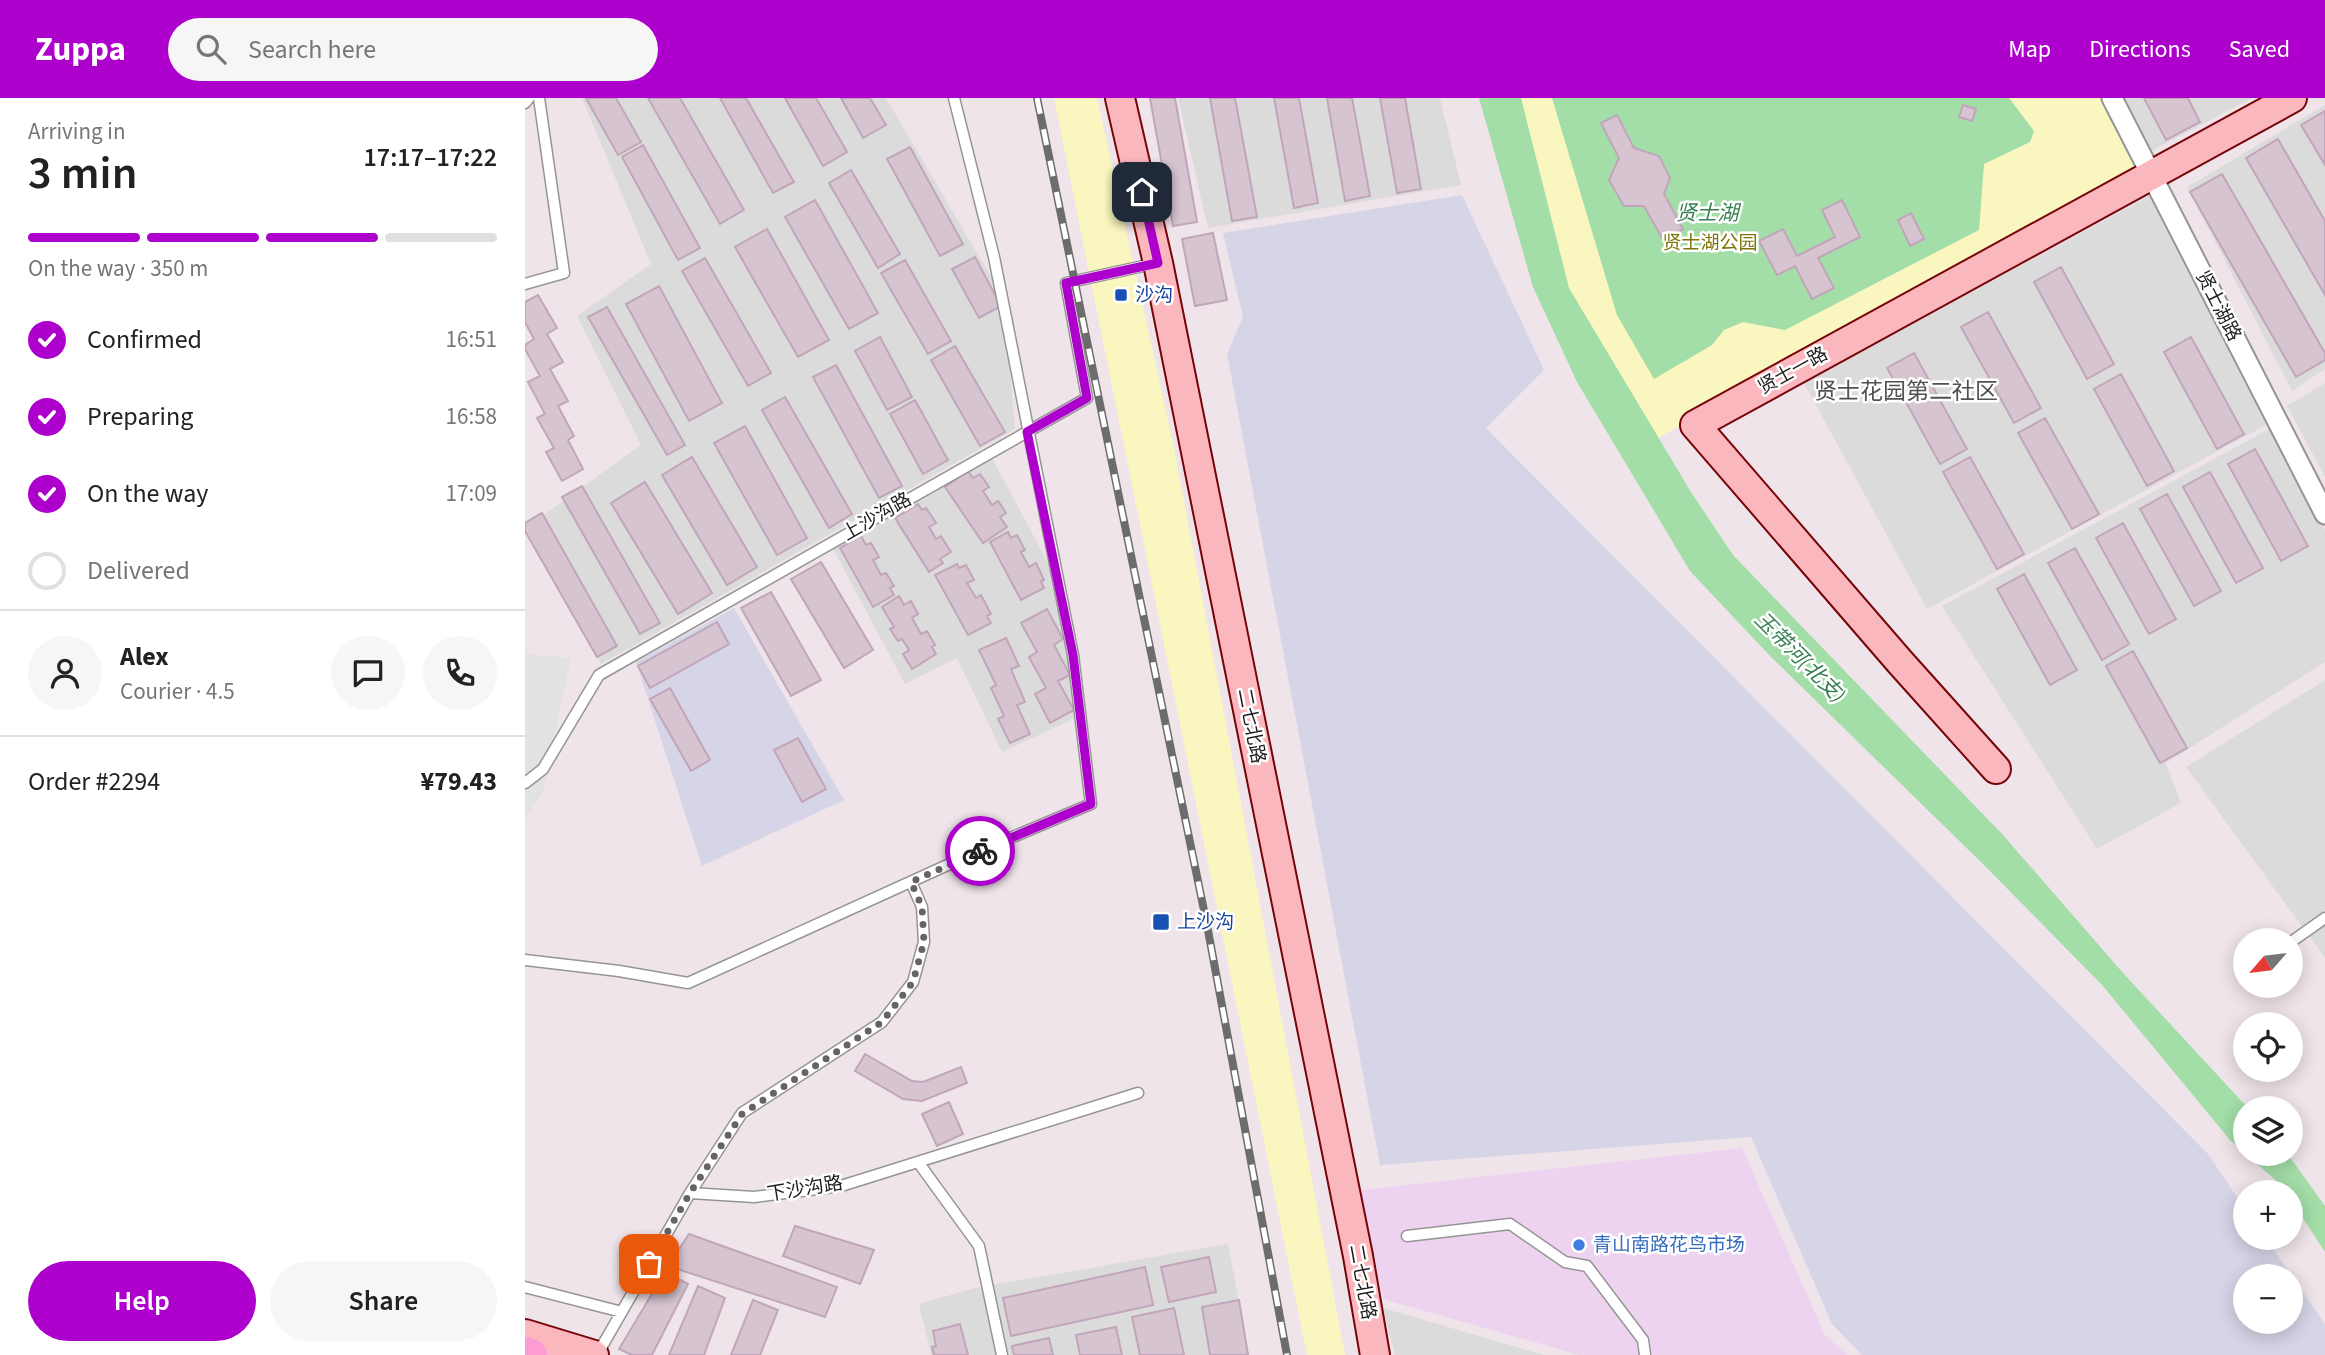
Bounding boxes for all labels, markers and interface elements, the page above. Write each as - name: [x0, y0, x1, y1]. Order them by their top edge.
- search box: [168, 18, 658, 81]
- text: Zuppa: [35, 26, 126, 73]
- icon: search: [192, 30, 230, 68]
- text: Search here: [248, 31, 376, 68]
- text: Map: [2008, 32, 2051, 67]
- text: Directions: [2089, 32, 2191, 67]
- text: Saved: [2229, 32, 2290, 67]
- text: Arriving in: [28, 115, 126, 148]
- text: 17:17–17:22: [364, 139, 497, 176]
- text: 3 min: [28, 141, 137, 206]
- pin: [1112, 162, 1172, 222]
- icon: home: [1123, 173, 1161, 211]
- water label: 贤士湖: [1676, 198, 1741, 228]
- park label: 贤士湖公园: [1662, 230, 1758, 257]
- text: On the way · 350 m: [28, 252, 208, 285]
- street label: 贤士湖路: [2189, 266, 2247, 346]
- place label: 沙沟: [1135, 282, 1173, 309]
- marker: 沙沟: [1113, 287, 1129, 303]
- icon: check: [28, 321, 66, 359]
- text: Confirmed: [87, 321, 202, 358]
- text: 16:51: [446, 323, 497, 356]
- street label: 贤士一路: [1753, 341, 1833, 401]
- district label: 贤士花园第二社区: [1814, 375, 1998, 408]
- icon: check: [28, 398, 66, 436]
- text: Preparing: [87, 398, 193, 435]
- text: 16:58: [446, 400, 497, 433]
- icon: check: [28, 475, 66, 513]
- text: On the way: [87, 475, 208, 512]
- text: 17:09: [446, 477, 497, 510]
- street label: 上沙沟路: [837, 486, 917, 548]
- text: Delivered: [87, 552, 190, 589]
- water label: 玉带河(北支): [1748, 605, 1852, 709]
- button: person: [28, 636, 102, 710]
- button: chat: [331, 636, 405, 710]
- button: phone: [423, 636, 497, 710]
- text: Alex: [120, 638, 169, 675]
- text: Courier · 4.5: [120, 675, 235, 708]
- street label: 二七北路: [1230, 686, 1272, 766]
- text: Order #2294: [28, 763, 160, 800]
- text: ¥79.43: [421, 763, 497, 800]
- courier: [945, 816, 1015, 886]
- icon: bike: [961, 832, 999, 870]
- place label: 上沙沟: [1177, 909, 1234, 936]
- marker: 上沙沟: [1151, 912, 1171, 932]
- north arrow: [2233, 928, 2303, 998]
- map controls: [2233, 928, 2303, 1334]
- button: locate: [2233, 1012, 2303, 1082]
- button: layers: [2233, 1096, 2303, 1166]
- street label: 下沙沟路: [765, 1170, 845, 1208]
- button: +: [2233, 1180, 2303, 1250]
- place label: 青山南路花鸟市场: [1593, 1232, 1745, 1259]
- pin: [619, 1234, 679, 1294]
- marker: 青山南路花鸟市场: [1571, 1237, 1587, 1253]
- street label: 二七北路: [1342, 1242, 1382, 1322]
- icon: bag: [630, 1245, 668, 1283]
- button: Help: [28, 1261, 256, 1341]
- button: Share: [270, 1261, 497, 1341]
- button: −: [2233, 1264, 2303, 1334]

